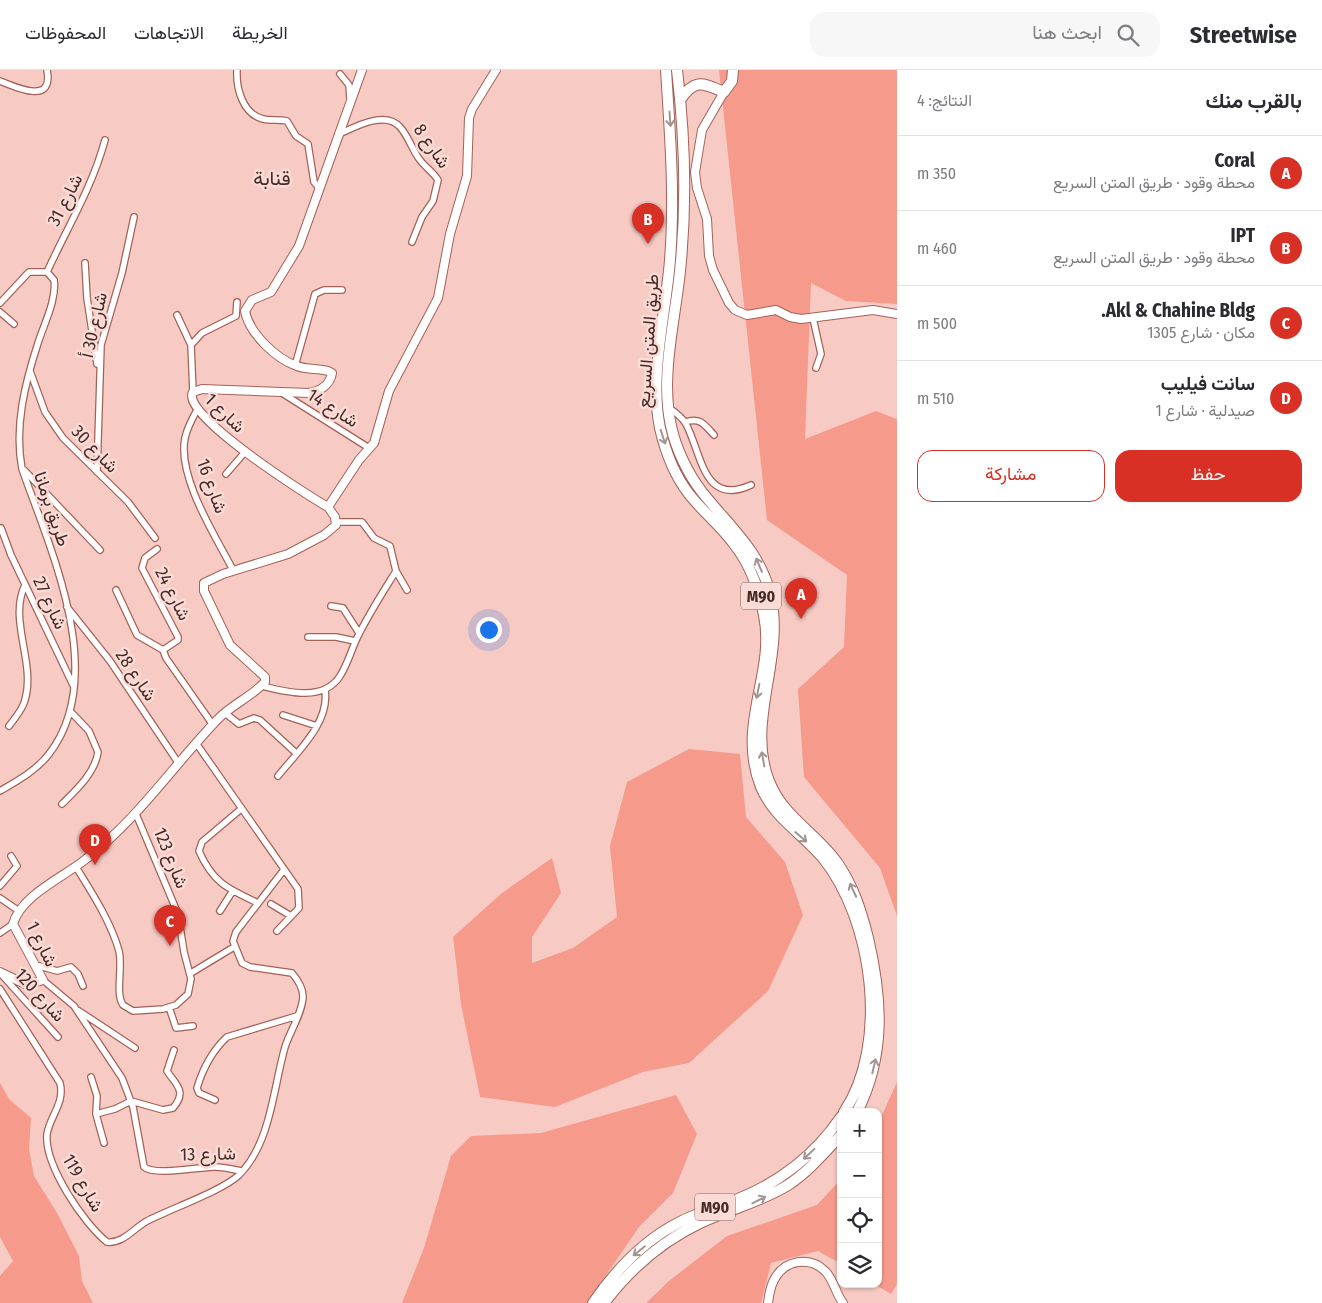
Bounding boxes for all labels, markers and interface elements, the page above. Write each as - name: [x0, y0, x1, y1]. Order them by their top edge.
- search box: [810, 12, 1160, 57]
- text: ابحث هنا: [1032, 21, 1102, 44]
- icon: search: [1114, 21, 1142, 49]
- text: Streetwise: [1190, 21, 1297, 49]
- text: المحفوظات: [25, 22, 106, 44]
- text: الاتجاهات: [134, 22, 204, 44]
- text: الخريطة: [232, 22, 288, 44]
- text: بالقرب منك: [1205, 88, 1302, 114]
- text: النتائج: 4: [917, 91, 972, 110]
- one-way arrow: [665, 110, 674, 126]
- street label: شارع 8: [408, 119, 455, 173]
- text: Coral: [1214, 149, 1255, 172]
- text: 350 m: [917, 164, 956, 183]
- text: A: [1282, 164, 1290, 183]
- district label: قنابة: [253, 166, 291, 190]
- street label: شارع 31: [43, 170, 88, 230]
- text: محطة وقود · طريق المتن السريع: [1053, 173, 1255, 192]
- pin: B: [632, 203, 664, 244]
- text: IPT: [1231, 224, 1255, 247]
- text: 460 m: [917, 239, 957, 258]
- text: B: [1282, 239, 1290, 258]
- text: محطة وقود · طريق المتن السريع: [1053, 248, 1255, 267]
- street label: طريق المتن السريع: [632, 273, 665, 409]
- street label: شارع 30 أ: [76, 290, 113, 360]
- text: Akl & Chahine Bldg.: [1101, 299, 1255, 322]
- text: 500 m: [917, 314, 957, 333]
- text: C: [1282, 314, 1290, 333]
- text: مكان · شارع 1305: [1147, 323, 1255, 342]
- text: سانت فيليب: [1161, 372, 1255, 395]
- street label: شارع 14: [303, 384, 363, 433]
- street label: شارع 1: [200, 389, 250, 438]
- text: 510 m: [917, 389, 954, 408]
- text: D: [1281, 389, 1291, 408]
- text: صيدلية · شارع 1: [1155, 401, 1255, 420]
- street label: شارع 30: [66, 421, 123, 478]
- one-way arrow: [659, 429, 668, 445]
- button: مشاركة: [917, 450, 1105, 502]
- button: حفظ: [1115, 450, 1302, 502]
- street label: شارع 16: [191, 456, 232, 517]
- street label: طريق برمانا: [29, 469, 75, 549]
- one-way arrow: [754, 558, 764, 573]
- street label: شارع 24: [149, 564, 196, 625]
- street label: شارع 27: [27, 573, 72, 633]
- pin: A: [785, 578, 817, 619]
- road number: M90: [741, 582, 781, 610]
- your location: [476, 617, 502, 643]
- street label: شارع 28: [110, 645, 161, 705]
- one-way arrow: [753, 683, 762, 699]
- one-way arrow: [758, 751, 768, 767]
- pin: D: [79, 824, 111, 865]
- street label: شارع 123: [148, 824, 193, 892]
- one-way arrow: [795, 831, 808, 843]
- one-way arrow: [848, 883, 858, 898]
- pin: C: [154, 905, 186, 946]
- street label: شارع 1: [21, 918, 62, 971]
- street label: شارع 120: [9, 964, 70, 1027]
- one-way arrow: [870, 1059, 879, 1075]
- map controls: [837, 1108, 882, 1288]
- button: +: [837, 1108, 882, 1153]
- street label: شارع 13: [180, 1143, 236, 1166]
- one-way arrow: [803, 1148, 815, 1160]
- street label: شارع 119: [57, 1150, 108, 1216]
- button: −: [837, 1153, 882, 1198]
- road number: M90: [695, 1194, 735, 1220]
- one-way arrow: [751, 1195, 766, 1205]
- button: locate: [837, 1198, 882, 1243]
- button: layers: [837, 1243, 882, 1288]
- one-way arrow: [633, 1246, 646, 1257]

